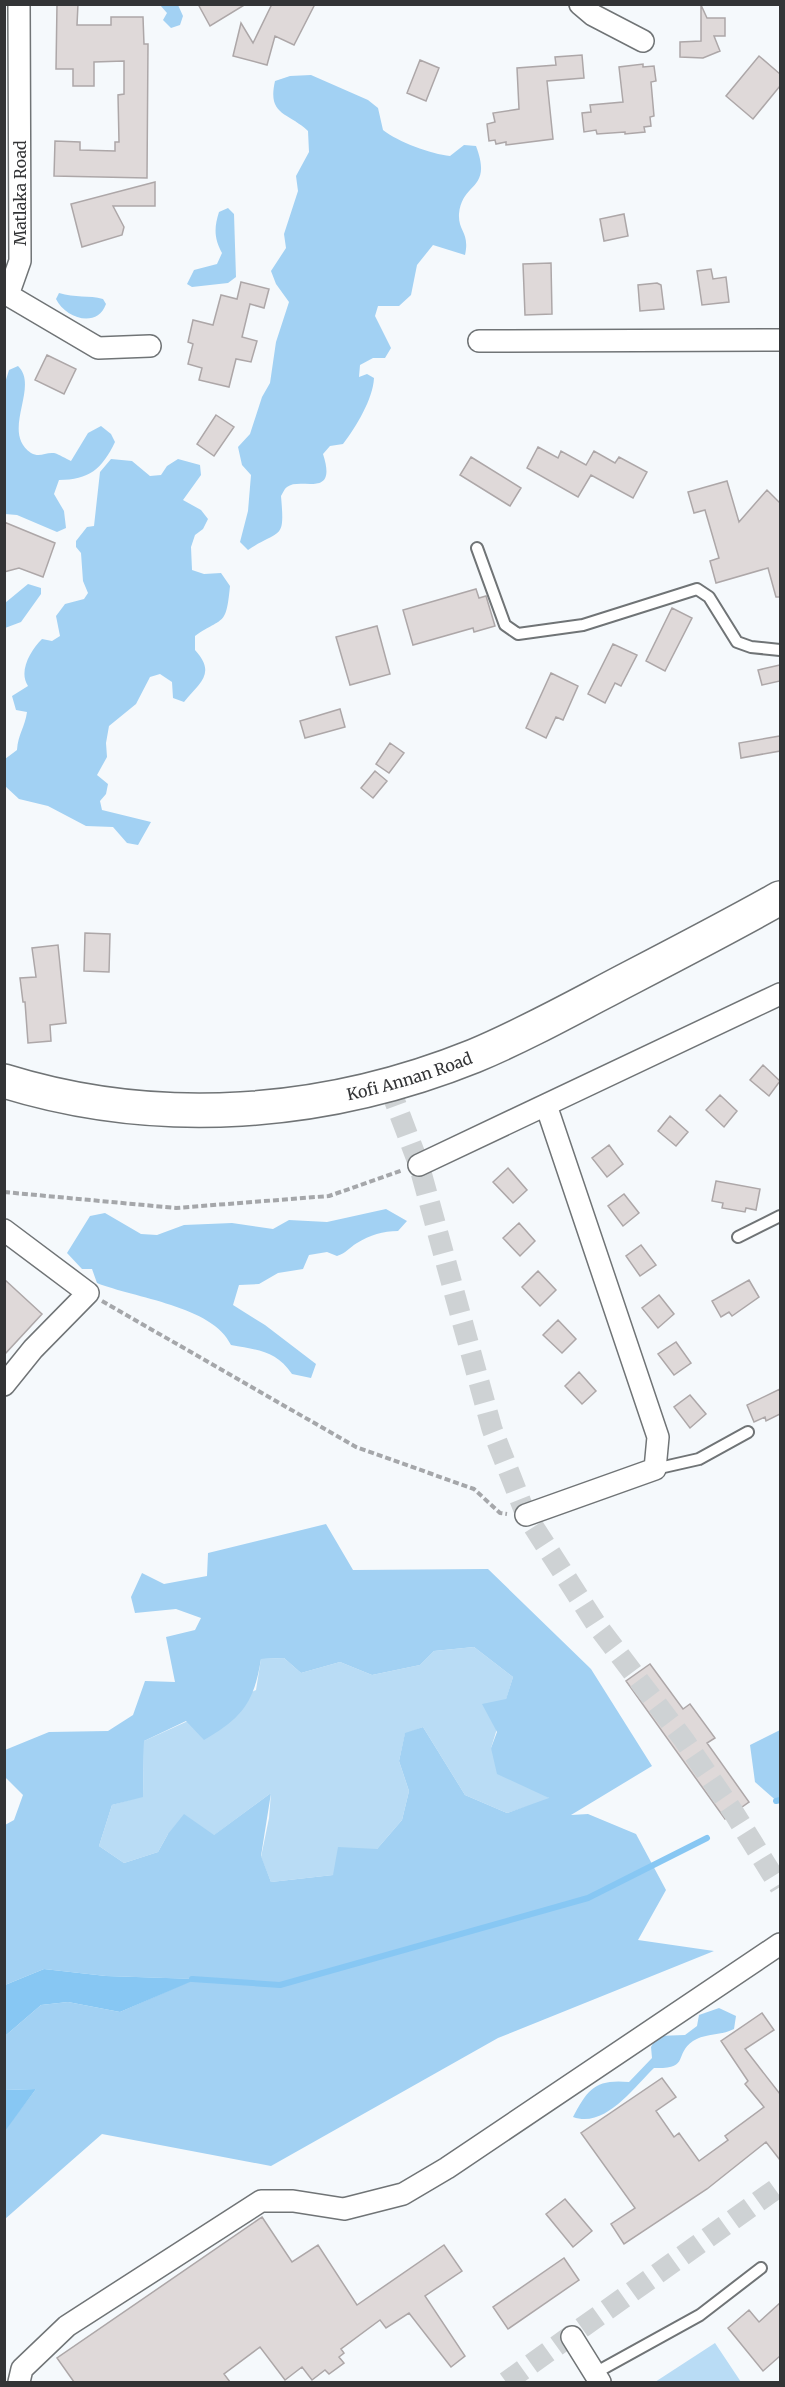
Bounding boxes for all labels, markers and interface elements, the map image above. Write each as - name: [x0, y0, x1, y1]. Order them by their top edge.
- street label: Matlaka Road: [10, 140, 30, 246]
- street label: Kofi Annan Road: [345, 1048, 475, 1105]

